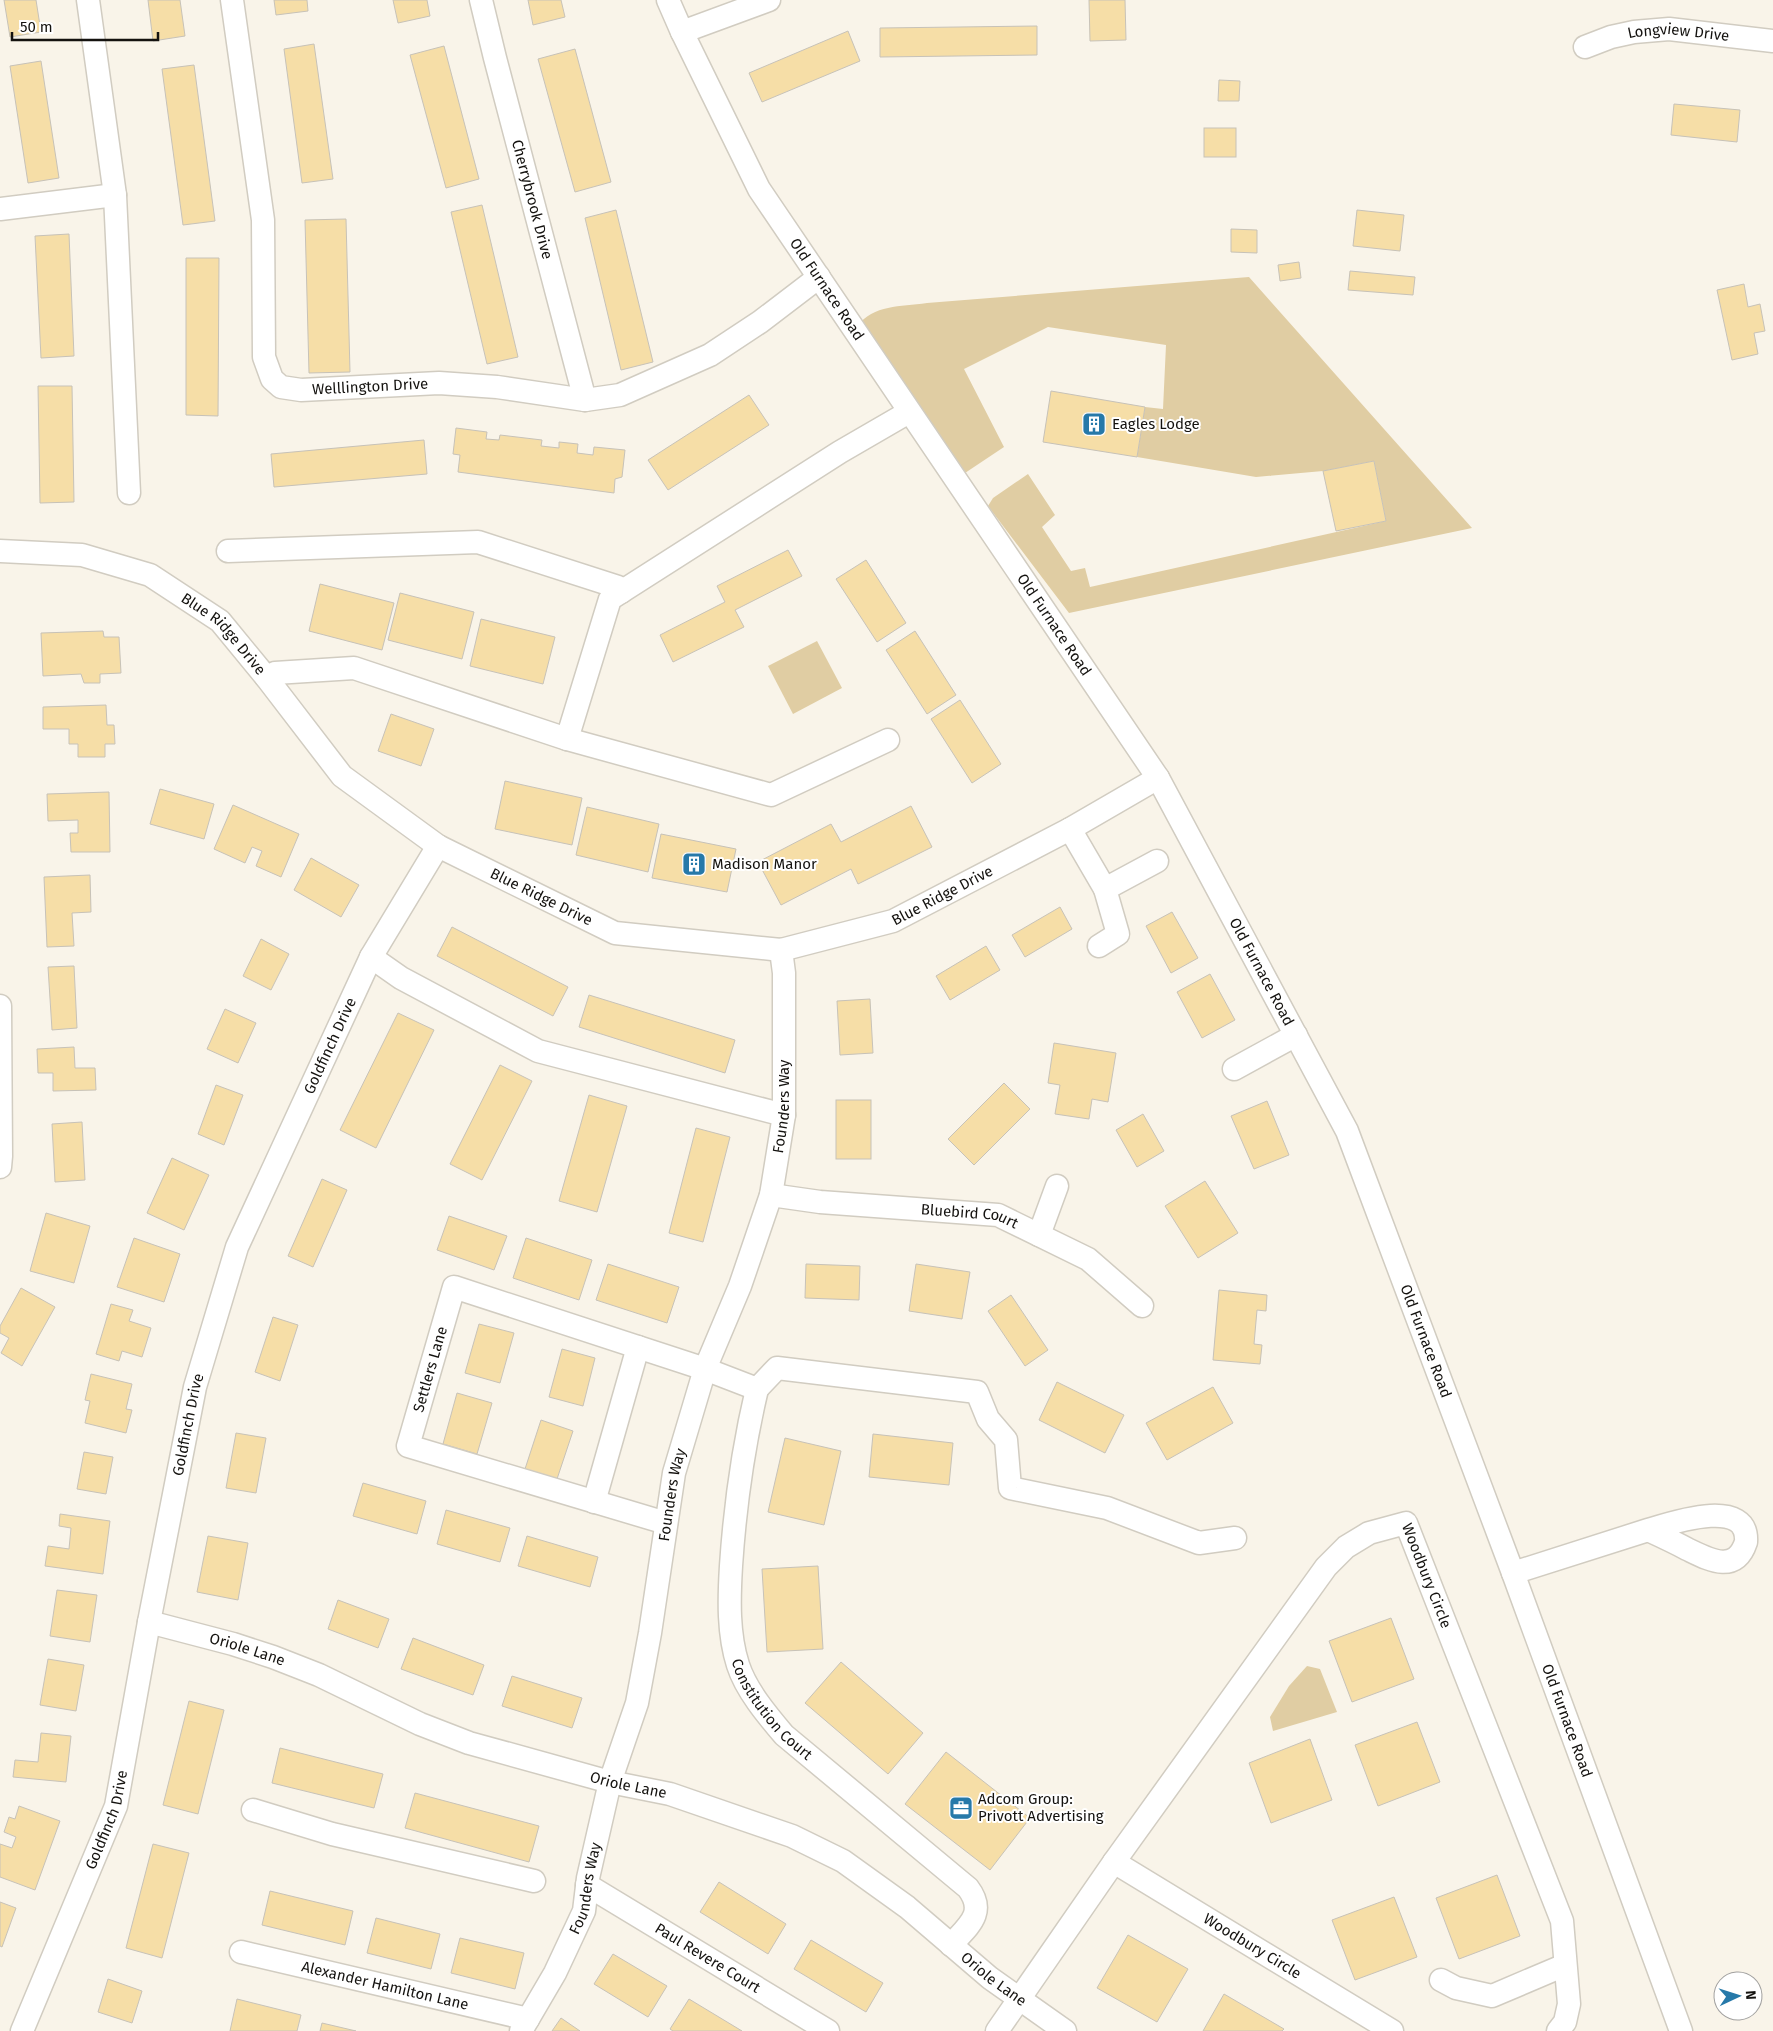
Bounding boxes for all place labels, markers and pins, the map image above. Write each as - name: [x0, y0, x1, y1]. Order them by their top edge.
- building icon: Eagles Lodge: [1081, 411, 1107, 437]
- place label: Eagles Lodge: [1112, 415, 1200, 433]
- building icon: Madison Manor: [681, 851, 707, 877]
- place label: Madison Manor: [712, 855, 817, 873]
- place label: Adcom Group: Privott Advertising: [978, 1790, 1104, 1825]
- office icon: Adcom Group: Privott Advertising: [948, 1795, 974, 1821]

